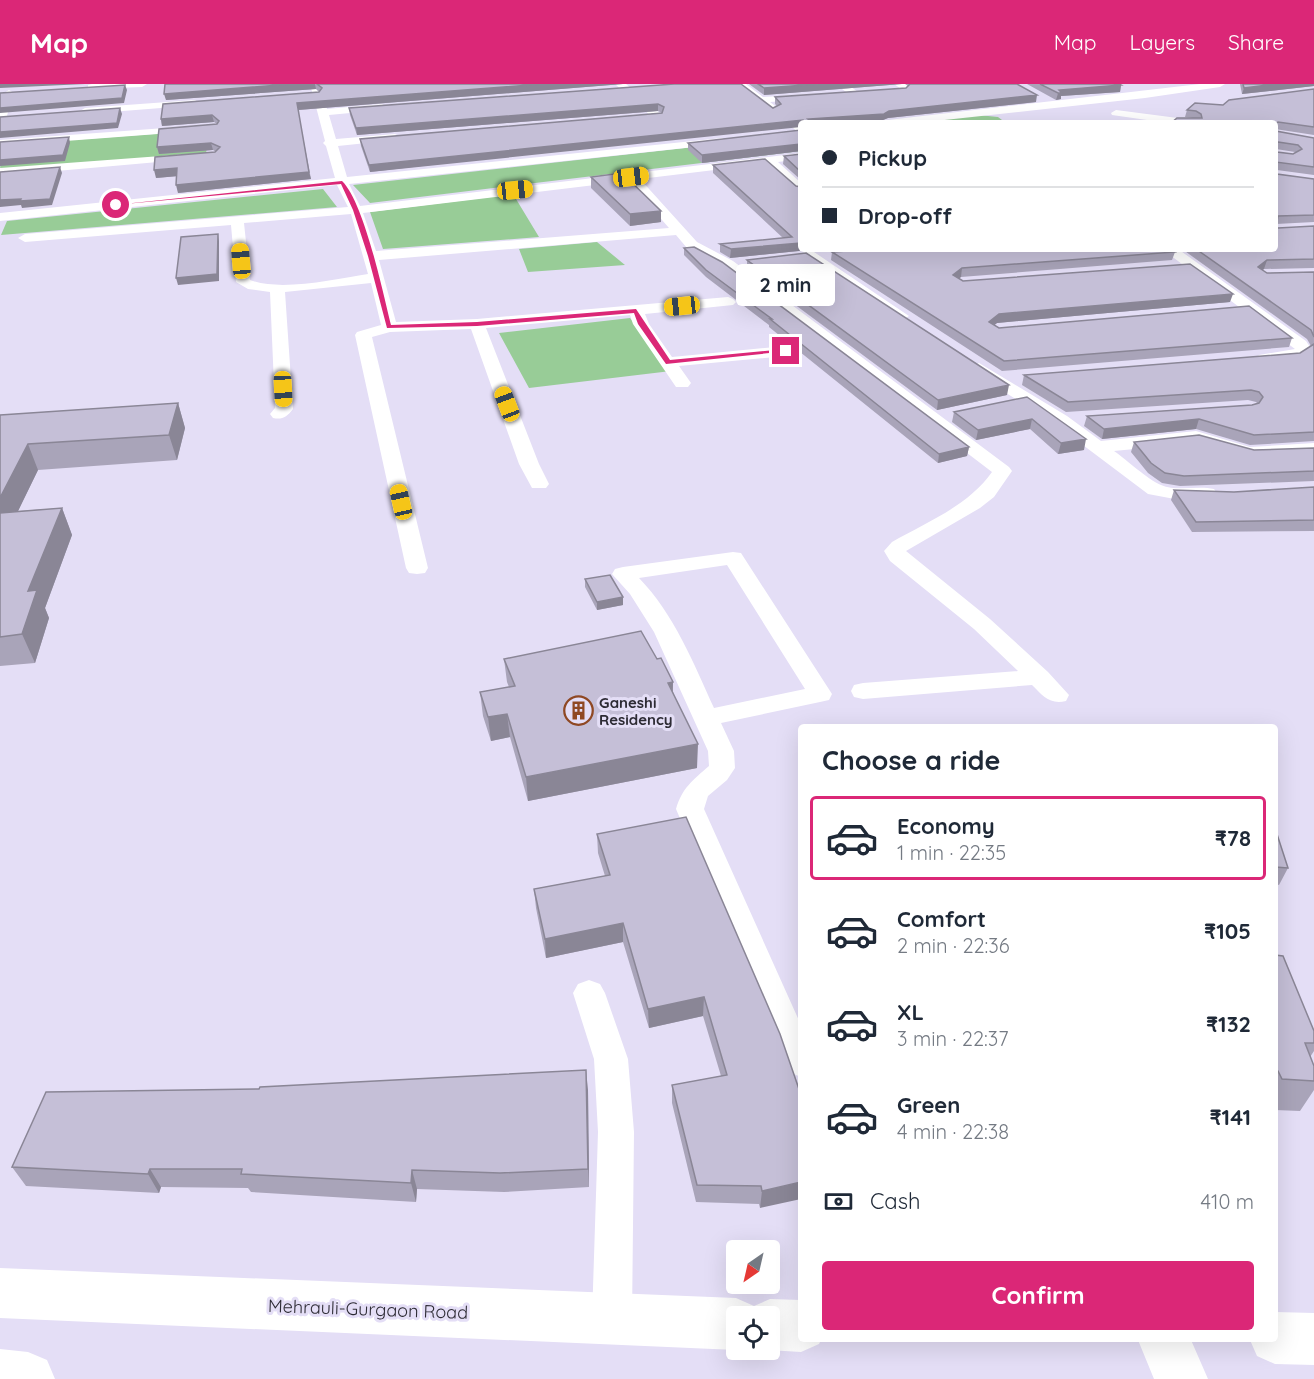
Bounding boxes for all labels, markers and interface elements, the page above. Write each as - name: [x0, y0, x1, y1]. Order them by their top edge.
- text: Map: [30, 25, 88, 60]
- text: Map: [1054, 29, 1097, 55]
- text: Layers: [1130, 29, 1195, 55]
- text: Share: [1228, 29, 1284, 55]
- text: Pickup: [858, 144, 927, 172]
- car: [612, 166, 650, 188]
- car: [496, 179, 534, 201]
- route start: [102, 191, 129, 218]
- text: Drop-off: [858, 202, 952, 230]
- car: [230, 242, 252, 280]
- callout: 2 min: [736, 264, 836, 306]
- text: 2 min: [759, 272, 812, 297]
- car: [663, 295, 701, 317]
- route end: [772, 337, 799, 364]
- car: [273, 371, 293, 407]
- car: [492, 384, 522, 424]
- car: [388, 482, 414, 522]
- place label: Ganeshi Residency: [599, 693, 673, 729]
- building icon: Ganeshi Residency: [562, 695, 594, 727]
- text: Choose a ride: [822, 743, 1000, 777]
- icon: car: [825, 811, 879, 865]
- text: Economy: [897, 812, 995, 840]
- text: ₹78: [1215, 824, 1251, 852]
- text: 1 min · 22:35: [897, 840, 1006, 865]
- icon: car: [825, 904, 879, 958]
- text: Comfort: [897, 905, 986, 933]
- text: ₹105: [1204, 917, 1251, 945]
- text: 2 min · 22:36: [897, 933, 1010, 958]
- icon: car: [825, 997, 879, 1051]
- text: XL: [897, 998, 924, 1026]
- text: ₹132: [1206, 1010, 1251, 1038]
- text: 3 min · 22:37: [897, 1026, 1008, 1051]
- icon: car: [825, 1090, 879, 1144]
- text: Green: [897, 1091, 960, 1119]
- text: ₹141: [1209, 1103, 1251, 1131]
- text: 4 min · 22:38: [897, 1119, 1009, 1144]
- icon: cash: [822, 1185, 855, 1218]
- text: Cash: [870, 1187, 921, 1215]
- text: 410 m: [1201, 1189, 1254, 1214]
- north arrow: [726, 1240, 780, 1294]
- map controls: [726, 1240, 780, 1360]
- button: Confirm: [822, 1261, 1254, 1330]
- street label: Mehrauli-Gurgaon Road: [268, 1294, 468, 1324]
- button: locate: [726, 1306, 780, 1360]

